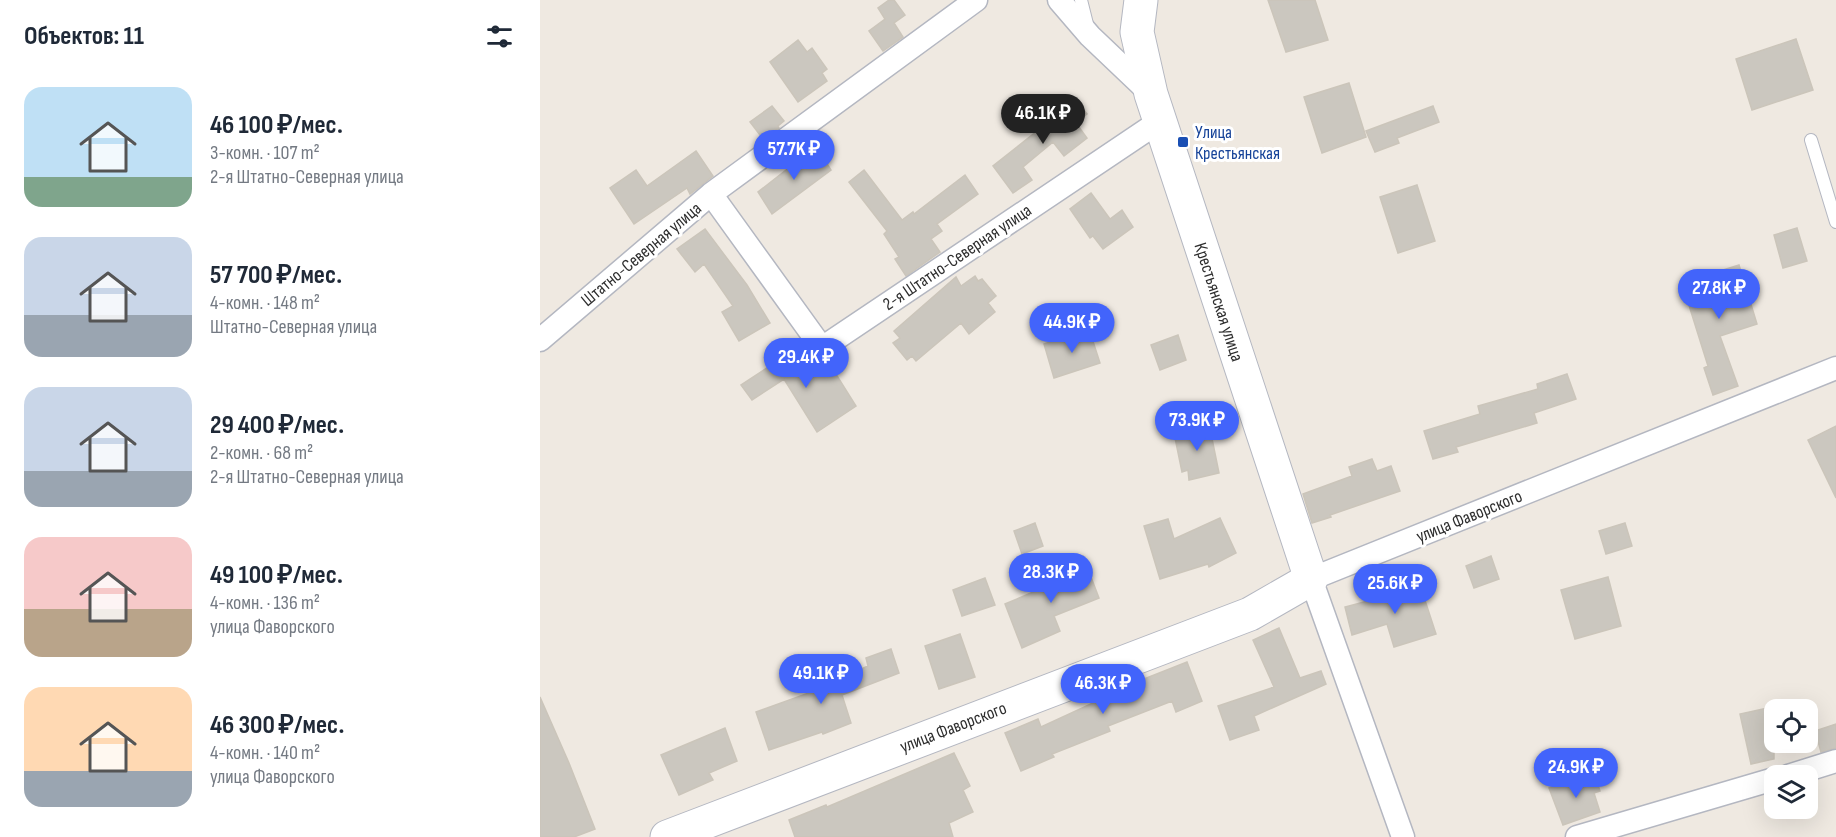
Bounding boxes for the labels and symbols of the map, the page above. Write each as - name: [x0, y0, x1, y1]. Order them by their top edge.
- pin: 46.1K ₽: [988, 94, 1098, 145]
- place label: Улица Крестьянская: [1195, 122, 1280, 164]
- pin: 57.7K ₽: [739, 130, 849, 181]
- marker: Улица Крестьянская: [1176, 135, 1190, 149]
- street label: Штатно-Северная улица: [577, 198, 706, 311]
- street label: 2-я Штатно-Северная улица: [879, 200, 1035, 315]
- street label: Крестьянская улица: [1189, 240, 1248, 364]
- pin: 27.8K ₽: [1664, 269, 1774, 320]
- pin: 44.9K ₽: [1017, 303, 1127, 354]
- pin: 29.4K ₽: [751, 338, 861, 389]
- pin: 73.9K ₽: [1142, 401, 1252, 452]
- street label: улица Фаворского: [1413, 486, 1525, 547]
- pin: 28.3K ₽: [996, 553, 1106, 604]
- pin: 25.6K ₽: [1340, 564, 1450, 615]
- pin: 49.1K ₽: [766, 654, 876, 705]
- pin: 46.3K ₽: [1048, 664, 1158, 715]
- street label: улица Фаворского: [897, 698, 1009, 757]
- pin: 24.9K ₽: [1521, 748, 1631, 799]

